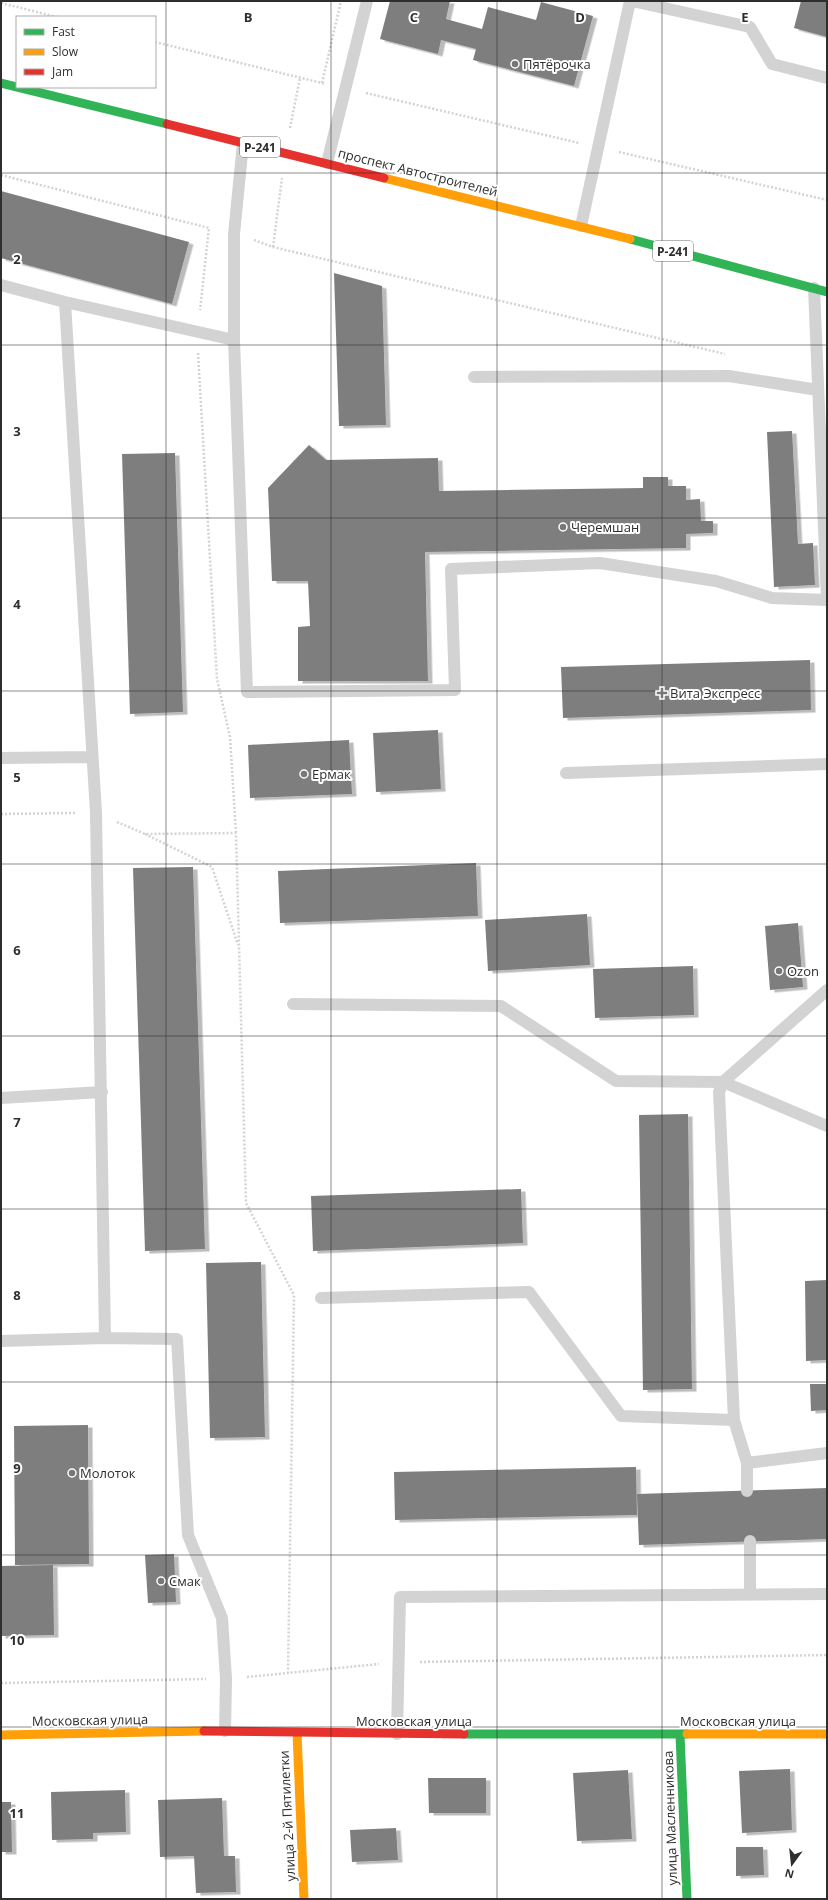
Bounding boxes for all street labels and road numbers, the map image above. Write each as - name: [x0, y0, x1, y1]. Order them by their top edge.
- road number: Р-241: [240, 137, 280, 157]
- street label: проспект Автостроителей: [336, 143, 500, 201]
- road number: Р-241: [653, 241, 693, 261]
- street label: Московская улица: [32, 1710, 148, 1730]
- street label: Московская улица: [356, 1712, 472, 1730]
- street label: Московская улица: [680, 1712, 796, 1730]
- street label: улица 2-й Пятилетки: [275, 1750, 299, 1882]
- street label: улица Масленникова: [659, 1750, 681, 1886]

